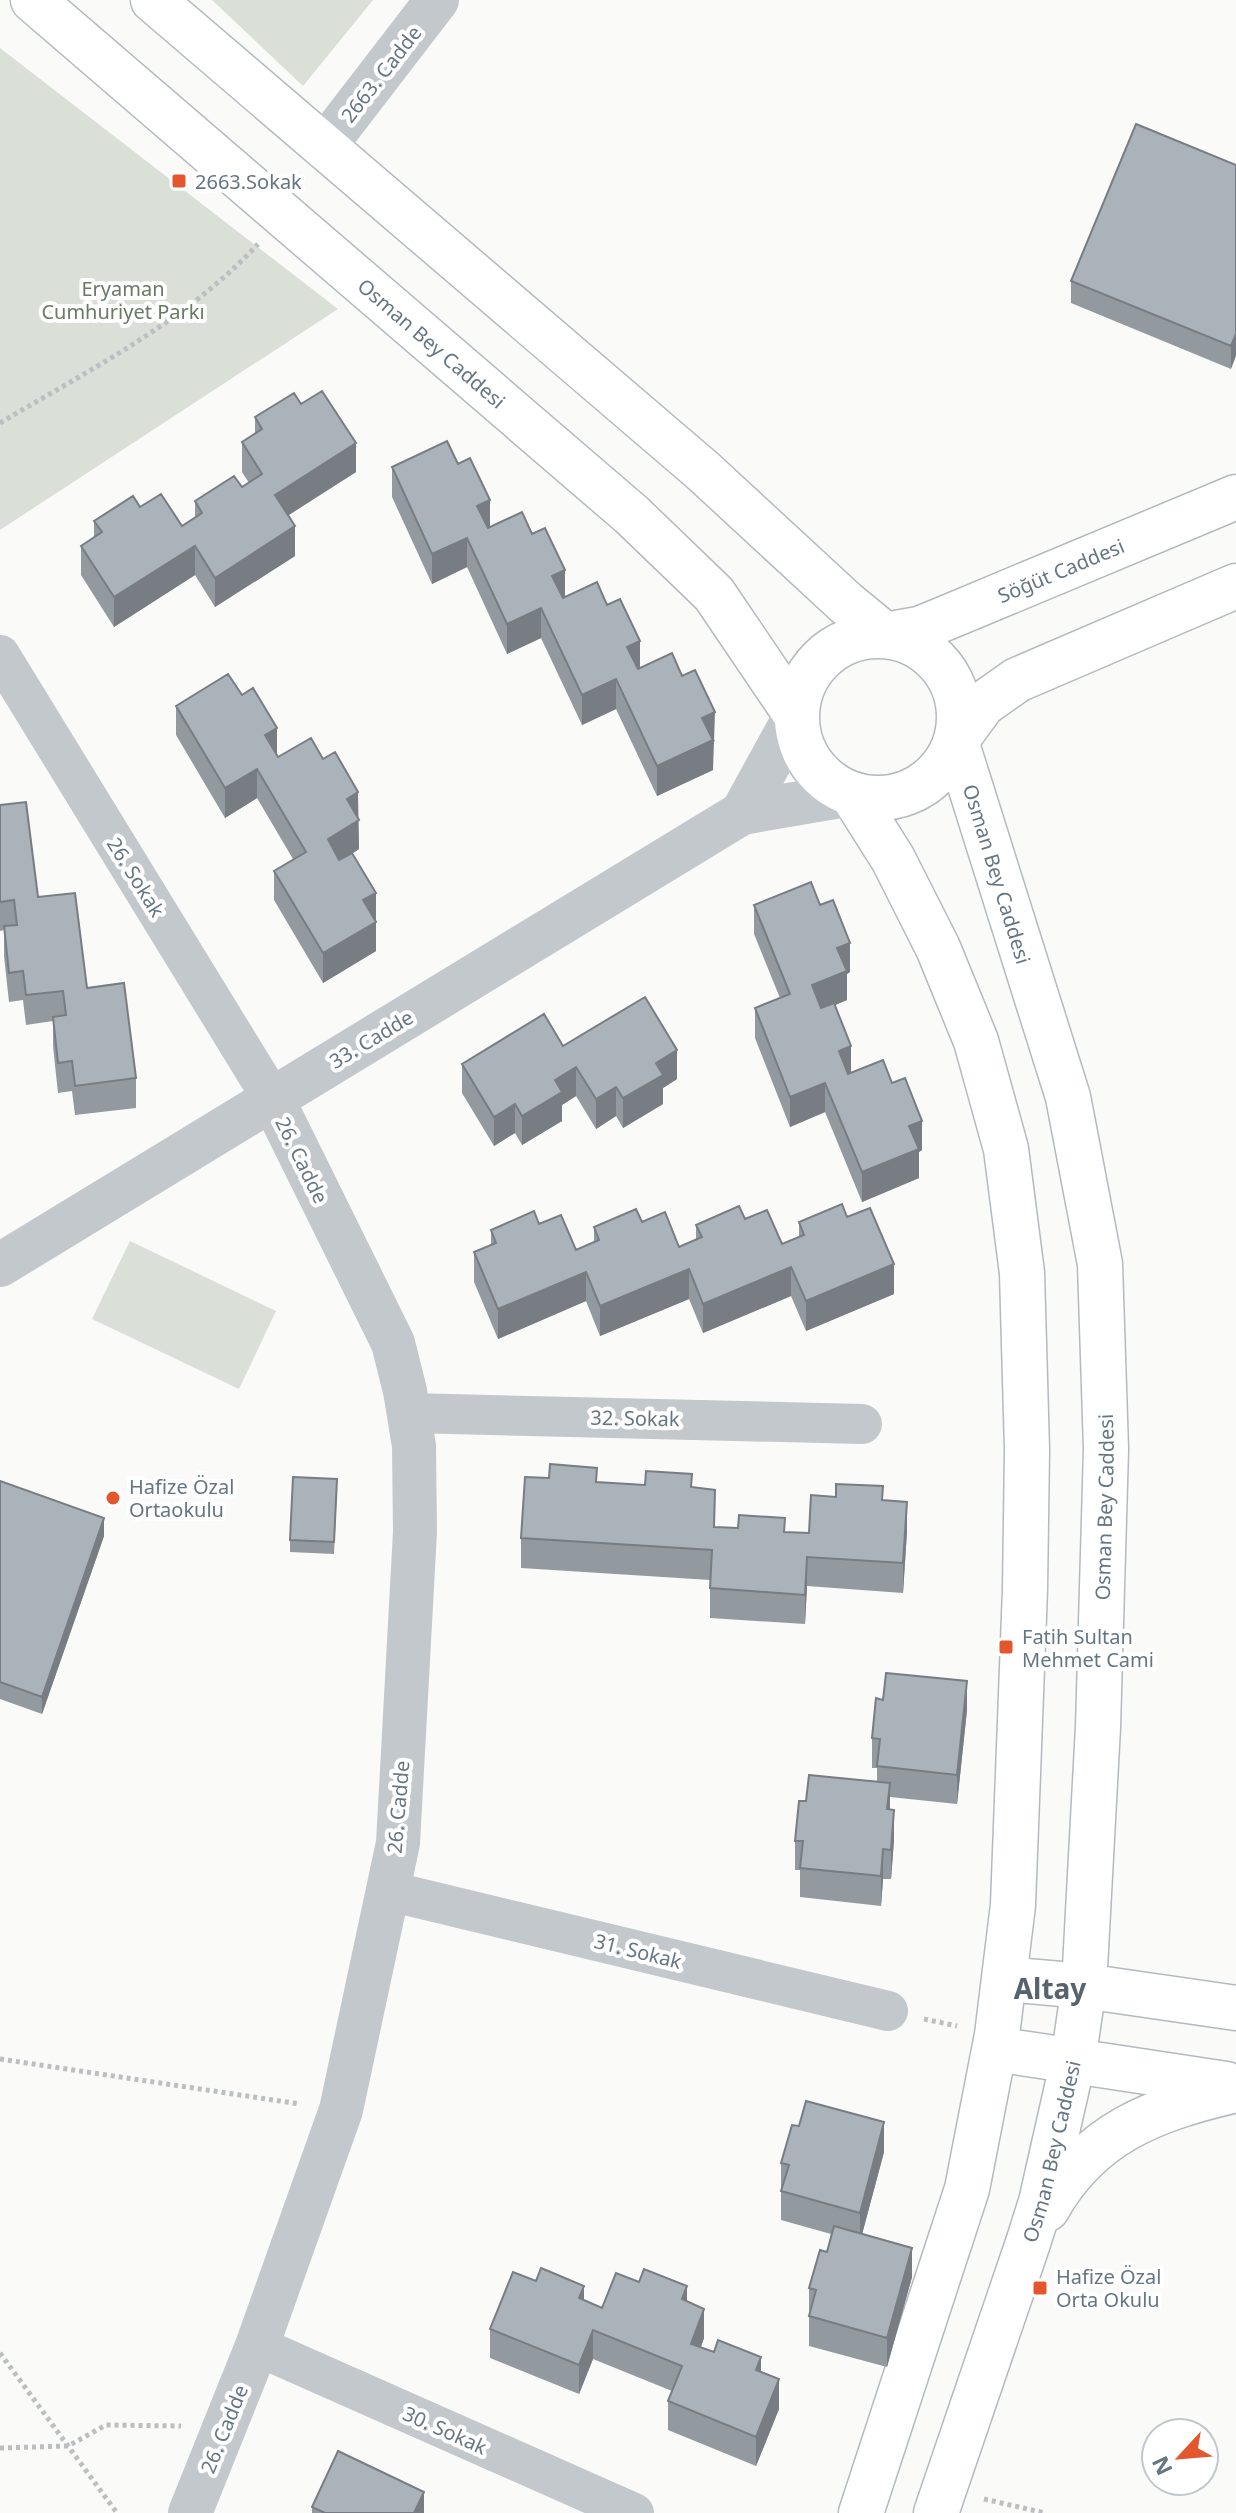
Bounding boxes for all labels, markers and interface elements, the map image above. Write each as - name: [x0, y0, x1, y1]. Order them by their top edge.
- street label: 2663. Cadde: [335, 20, 427, 128]
- place label: 2663.Sokak: [195, 168, 302, 195]
- marker: 2663.Sokak: [170, 172, 188, 190]
- street label: Osman Bey Caddesi: [352, 272, 511, 414]
- park label: Eryaman Cumhuriyet Parkı: [41, 275, 205, 325]
- street label: Söğüt Caddesi: [993, 532, 1128, 609]
- street label: Osman Bey Caddesi: [957, 781, 1037, 967]
- street label: 26. Sokak: [101, 832, 171, 922]
- street label: 33. Cadde: [324, 1003, 418, 1075]
- street label: 26. Cadde: [269, 1112, 335, 1208]
- street label: 32. Sokak: [590, 1404, 680, 1432]
- street label: Osman Bey Caddesi: [1088, 1413, 1120, 1601]
- place label: Hafize Özal Ortaokulu: [129, 1473, 234, 1523]
- marker: Hafize Özal Ortaokulu: [104, 1489, 122, 1507]
- place label: Fatih Sultan Mehmet Cami: [1022, 1623, 1154, 1673]
- marker: Fatih Sultan Mehmet Cami: [997, 1638, 1015, 1656]
- street label: 26. Cadde: [380, 1759, 416, 1855]
- street label: 31. Sokak: [592, 1927, 685, 1975]
- district label: Altay: [1014, 1969, 1086, 2007]
- street label: Osman Bey Caddesi: [1016, 2058, 1086, 2246]
- place label: Hafize Özal Orta Okulu: [1056, 2263, 1161, 2313]
- marker: Hafize Özal Orta Okulu: [1031, 2279, 1049, 2297]
- street label: 26. Cadde: [194, 2381, 254, 2477]
- street label: 30. Sokak: [399, 2400, 491, 2461]
- north arrow: [1140, 2417, 1220, 2497]
- text: N: [1144, 2452, 1179, 2481]

